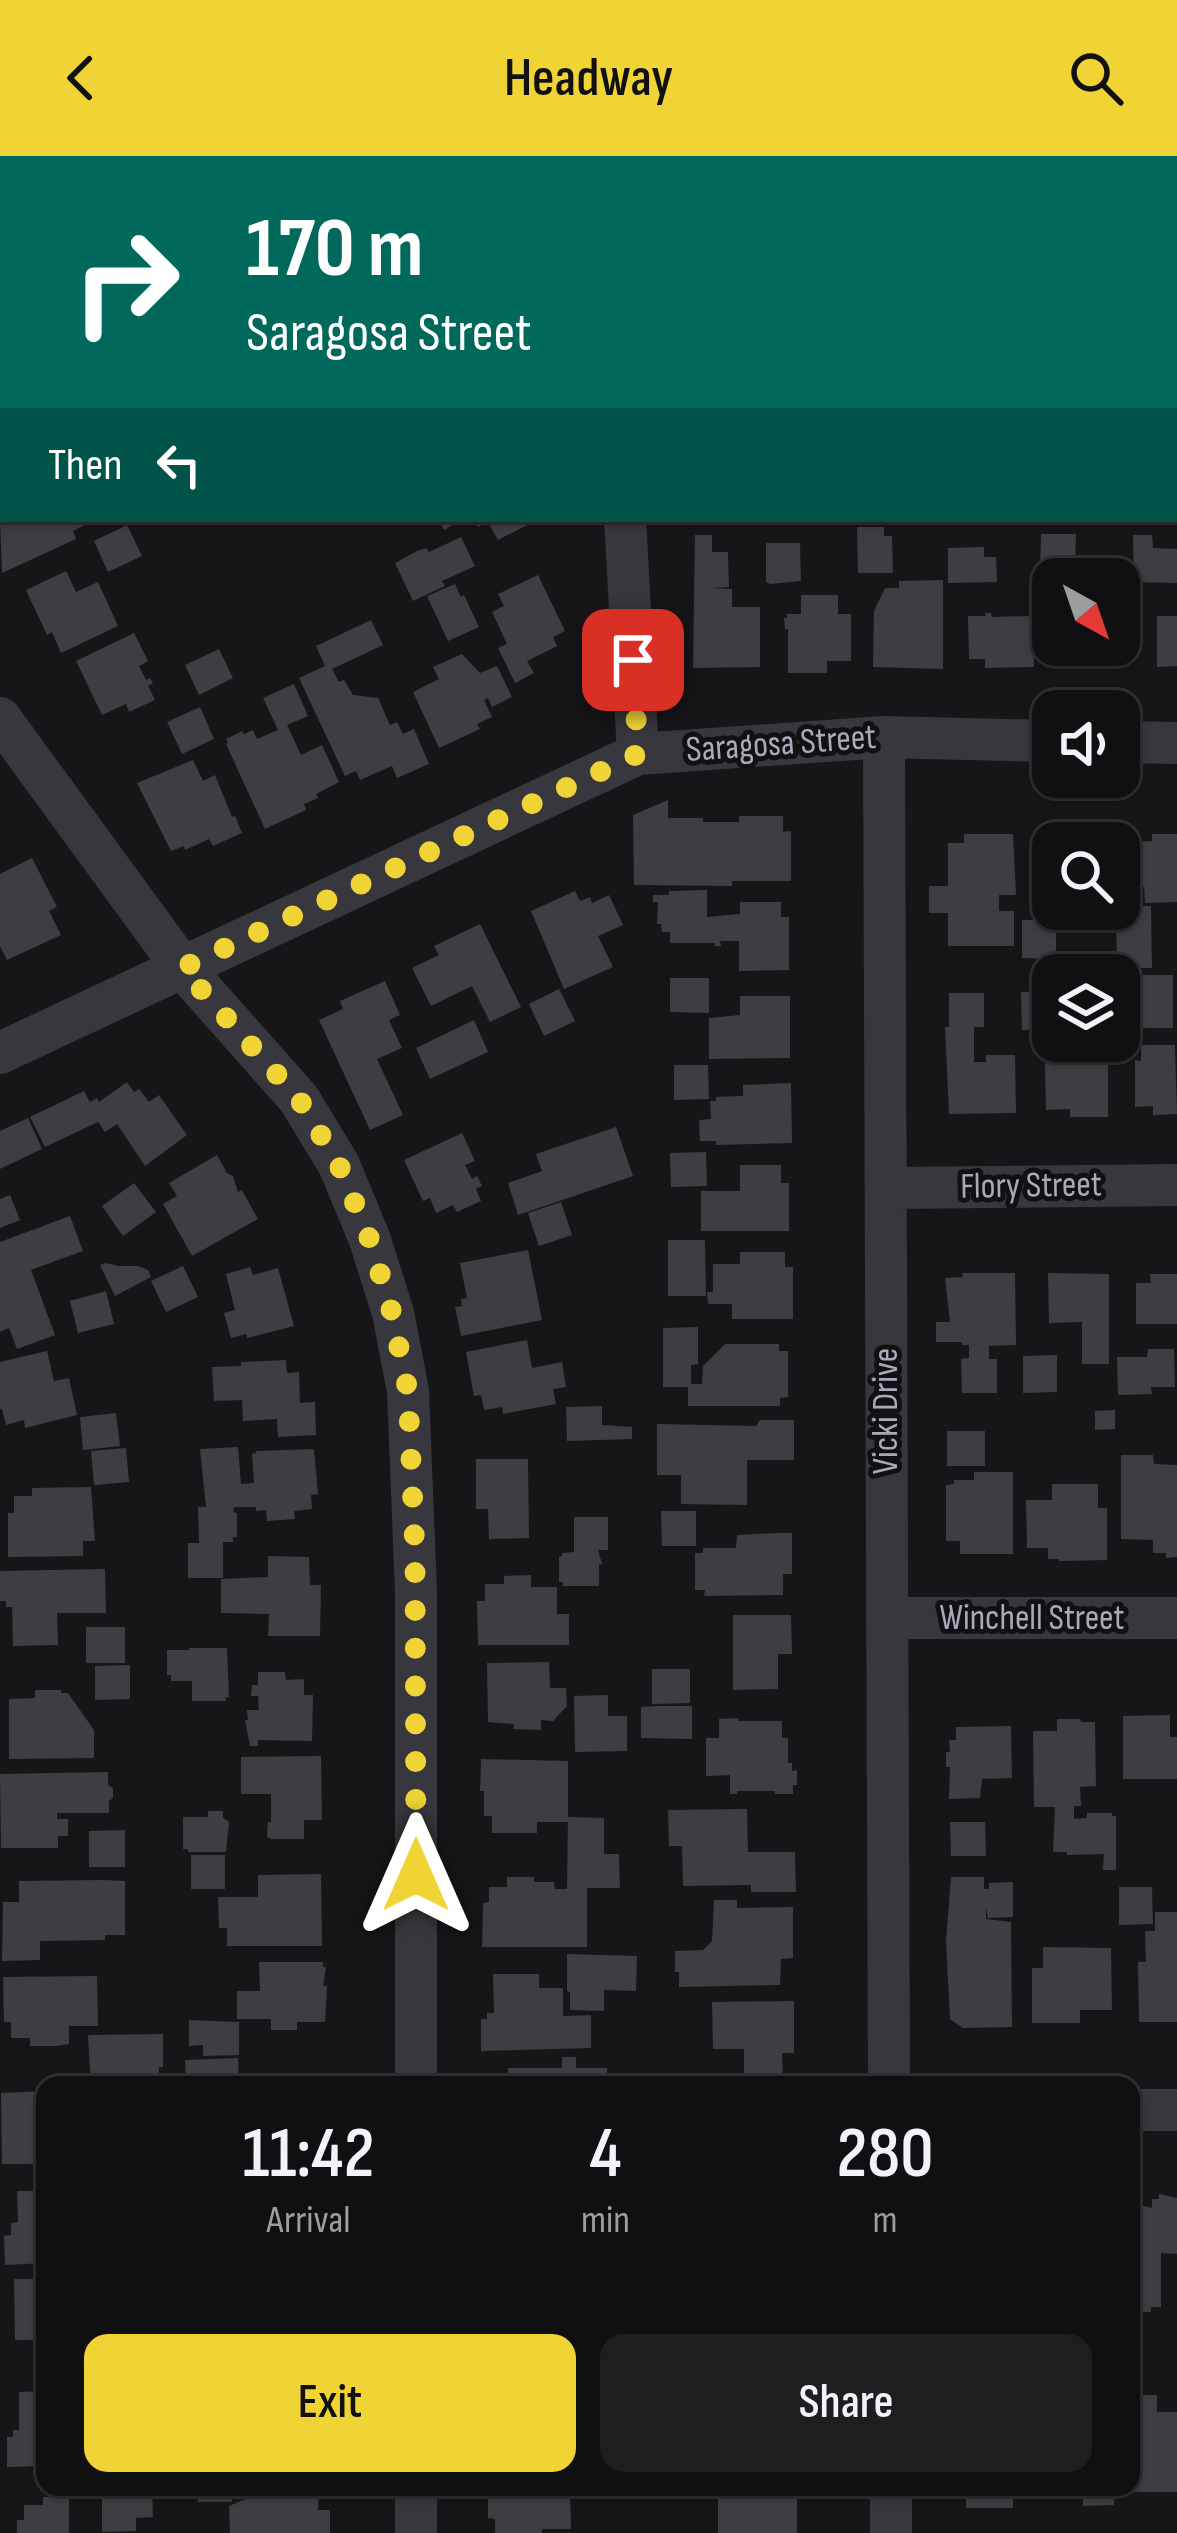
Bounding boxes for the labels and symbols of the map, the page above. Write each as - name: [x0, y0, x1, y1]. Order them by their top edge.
- north arrow: [1032, 558, 1140, 666]
- pin: [582, 609, 684, 711]
- street label: Saragosa Street: [685, 716, 877, 772]
- street label: Flory Street: [960, 1163, 1102, 1209]
- street label: Vicki Drive: [865, 1348, 908, 1474]
- street label: Winchell Street: [940, 1597, 1124, 1640]
- position arrow: [353, 1812, 479, 1938]

